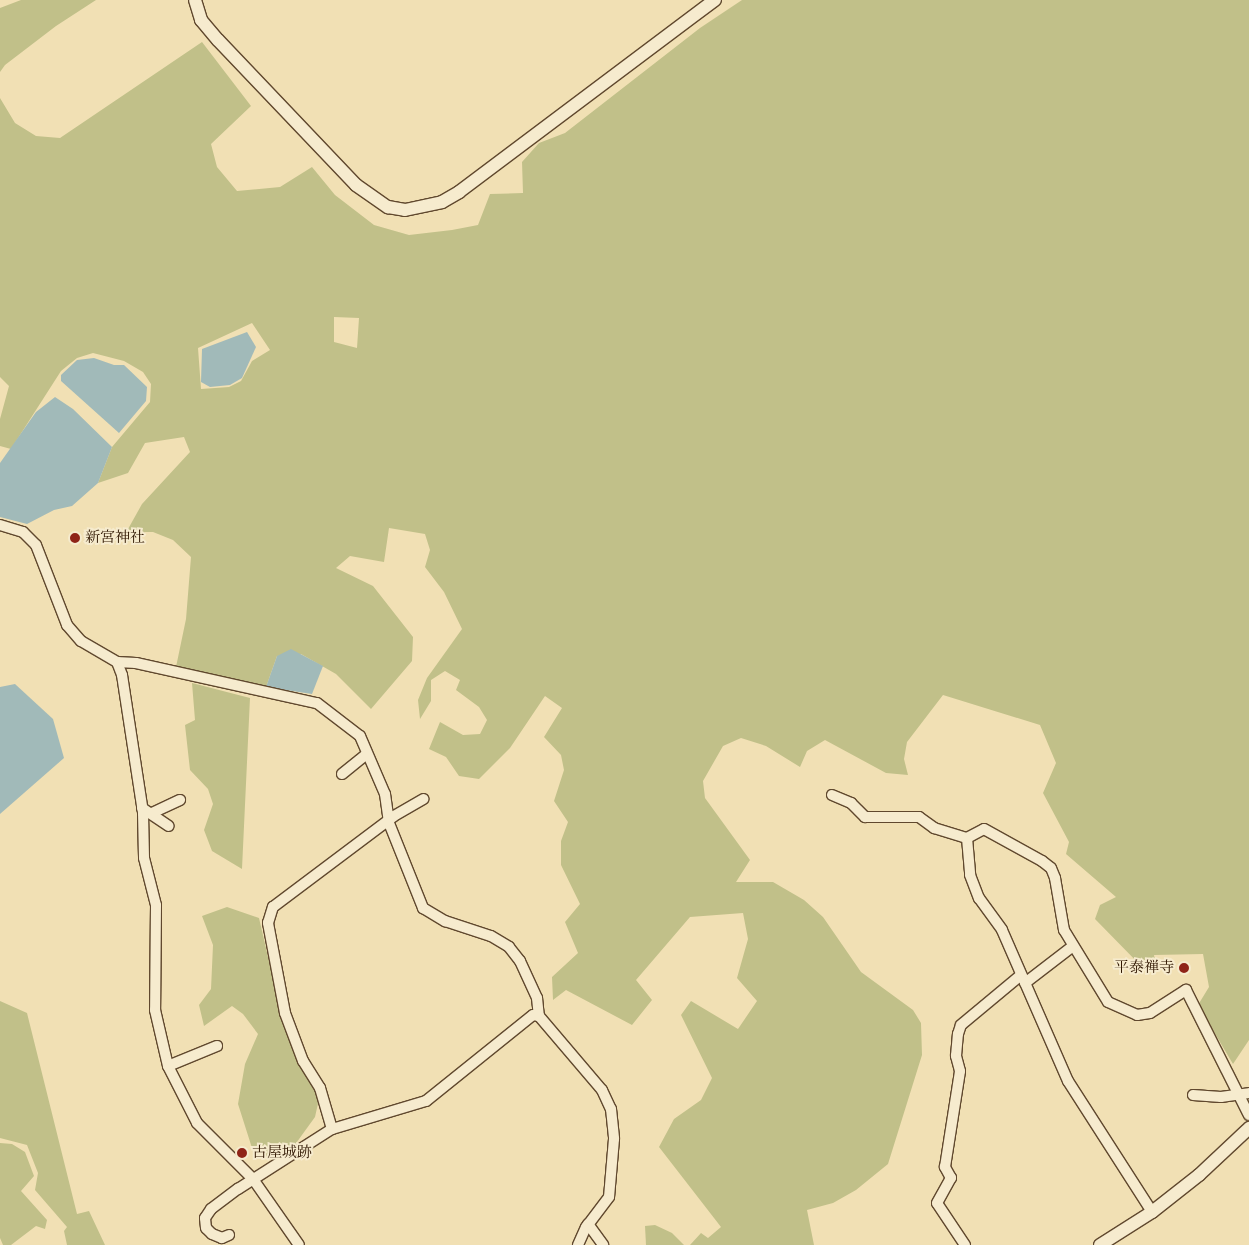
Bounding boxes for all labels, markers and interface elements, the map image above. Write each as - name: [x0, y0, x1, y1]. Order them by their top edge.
- place label: 新宮神社: [85, 529, 145, 547]
- marker: 新宮神社: [69, 532, 81, 544]
- place label: 平泰禅寺: [1114, 959, 1174, 977]
- marker: 平泰禅寺: [1178, 962, 1190, 974]
- place label: 古屋城跡: [252, 1144, 312, 1162]
- marker: 古屋城跡: [236, 1147, 248, 1159]

